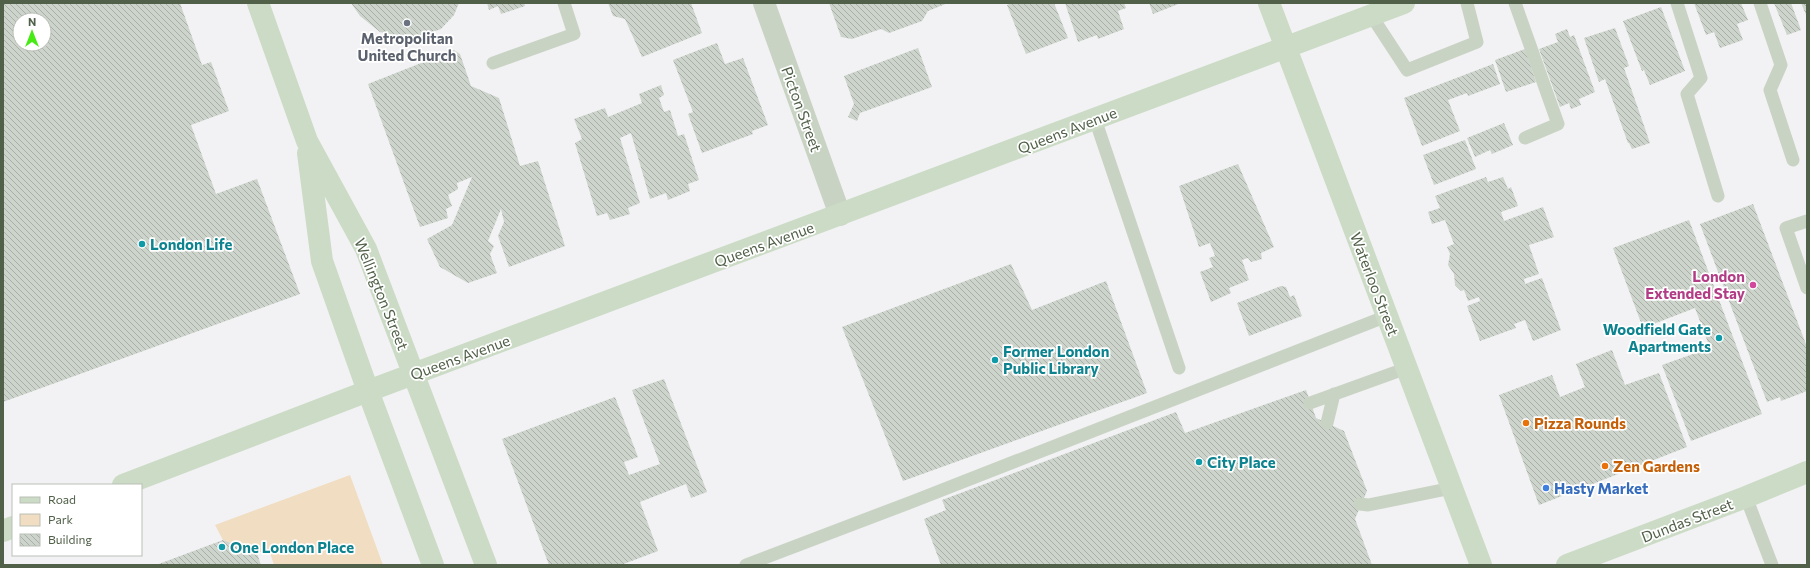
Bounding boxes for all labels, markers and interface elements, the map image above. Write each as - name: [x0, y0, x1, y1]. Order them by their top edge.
- north arrow: [12, 12, 52, 52]
- text: N: [28, 15, 36, 28]
- marker: Metropolitan United Church: [402, 18, 412, 28]
- place label: Metropolitan United Church: [357, 29, 457, 64]
- street label: Picton Street: [778, 64, 826, 154]
- street label: Queens Avenue: [1015, 103, 1119, 157]
- street label: Queens Avenue: [712, 218, 816, 270]
- street label: Waterloo Street: [1347, 230, 1403, 338]
- place label: London Life: [150, 235, 232, 253]
- street label: Wellington Street: [351, 235, 413, 353]
- marker: London Life: [137, 239, 147, 249]
- place label: London Extended Stay: [1645, 267, 1746, 302]
- marker: London Extended Stay: [1748, 280, 1758, 290]
- place label: Woodfield Gate Apartments: [1603, 320, 1711, 355]
- street label: Queens Avenue: [408, 331, 512, 383]
- marker: Woodfield Gate Apartments: [1714, 333, 1724, 343]
- place label: Former London Public Library: [1003, 342, 1109, 377]
- marker: Former London Public Library: [990, 355, 1000, 365]
- place label: Pizza Rounds: [1534, 414, 1626, 432]
- marker: Pizza Rounds: [1521, 418, 1531, 428]
- place label: City Place: [1207, 453, 1276, 471]
- marker: City Place: [1194, 457, 1204, 467]
- place label: Zen Gardens: [1613, 457, 1700, 475]
- marker: Zen Gardens: [1600, 461, 1610, 471]
- place label: Hasty Market: [1554, 479, 1648, 497]
- marker: Hasty Market: [1541, 483, 1551, 493]
- legend: [12, 484, 142, 556]
- text: Road: [48, 492, 76, 506]
- street label: Dundas Street: [1639, 494, 1735, 546]
- text: Park: [48, 512, 74, 526]
- text: Building: [48, 532, 92, 546]
- place label: One London Place: [230, 538, 354, 556]
- marker: One London Place: [217, 542, 227, 552]

